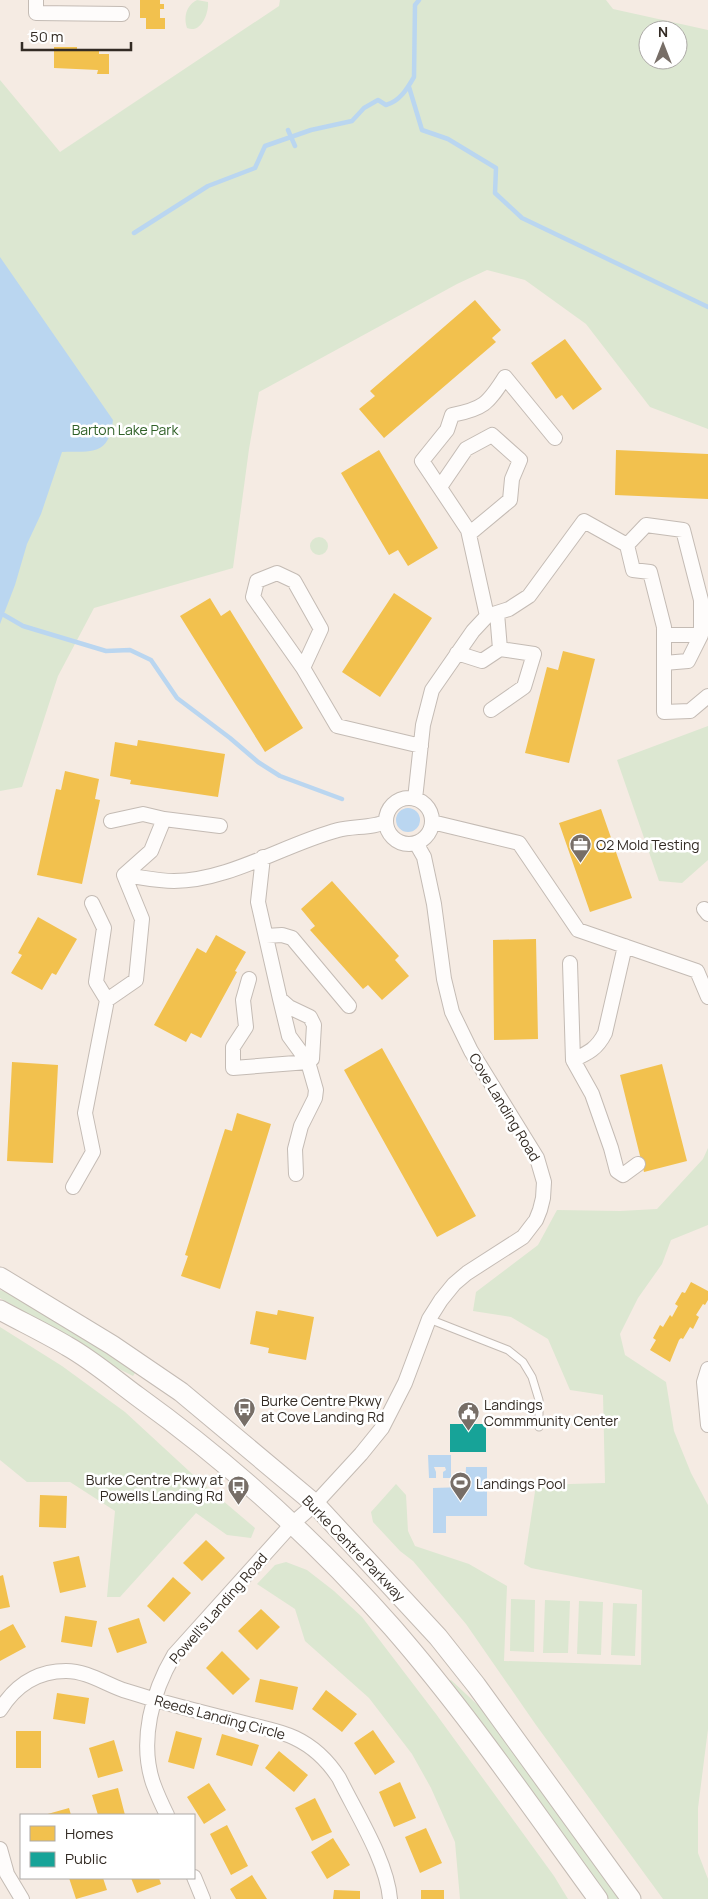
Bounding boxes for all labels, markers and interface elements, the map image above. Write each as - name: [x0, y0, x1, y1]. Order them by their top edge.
- scale bar: [22, 20, 131, 52]
- north arrow: [638, 20, 688, 70]
- text: N: [658, 22, 668, 41]
- text: 50 m: [30, 26, 64, 47]
- park label: Barton Lake Park: [72, 420, 179, 439]
- office icon: O2 Mold Testing: [568, 832, 592, 863]
- place label: O2 Mold Testing: [596, 835, 700, 854]
- street label: Cove Landing Road: [465, 1049, 545, 1165]
- place label: Burke Centre Pkwy at Cove Landing Rd: [261, 1391, 384, 1426]
- place label: Landings Commmunity Center: [484, 1395, 618, 1430]
- bus stop icon: Burke Centre Pkwy at Cove Landing Rd: [233, 1396, 257, 1427]
- public building icon: Landings Commmunity Center: [456, 1400, 480, 1431]
- place label: Burke Centre Pkwy at Powells Landing Rd: [86, 1470, 223, 1505]
- sports icon: Landings Pool: [448, 1471, 472, 1502]
- place label: Landings Pool: [476, 1474, 566, 1493]
- bus stop icon: Burke Centre Pkwy at Powells Landing Rd: [227, 1475, 251, 1506]
- street label: Burke Centre Parkway: [298, 1491, 410, 1606]
- street label: Powell's Landing Road: [165, 1549, 271, 1667]
- street label: Reeds Landing Circle: [152, 1690, 288, 1744]
- legend: [20, 1814, 195, 1879]
- text: Homes: [65, 1823, 114, 1844]
- text: Public: [65, 1848, 107, 1869]

